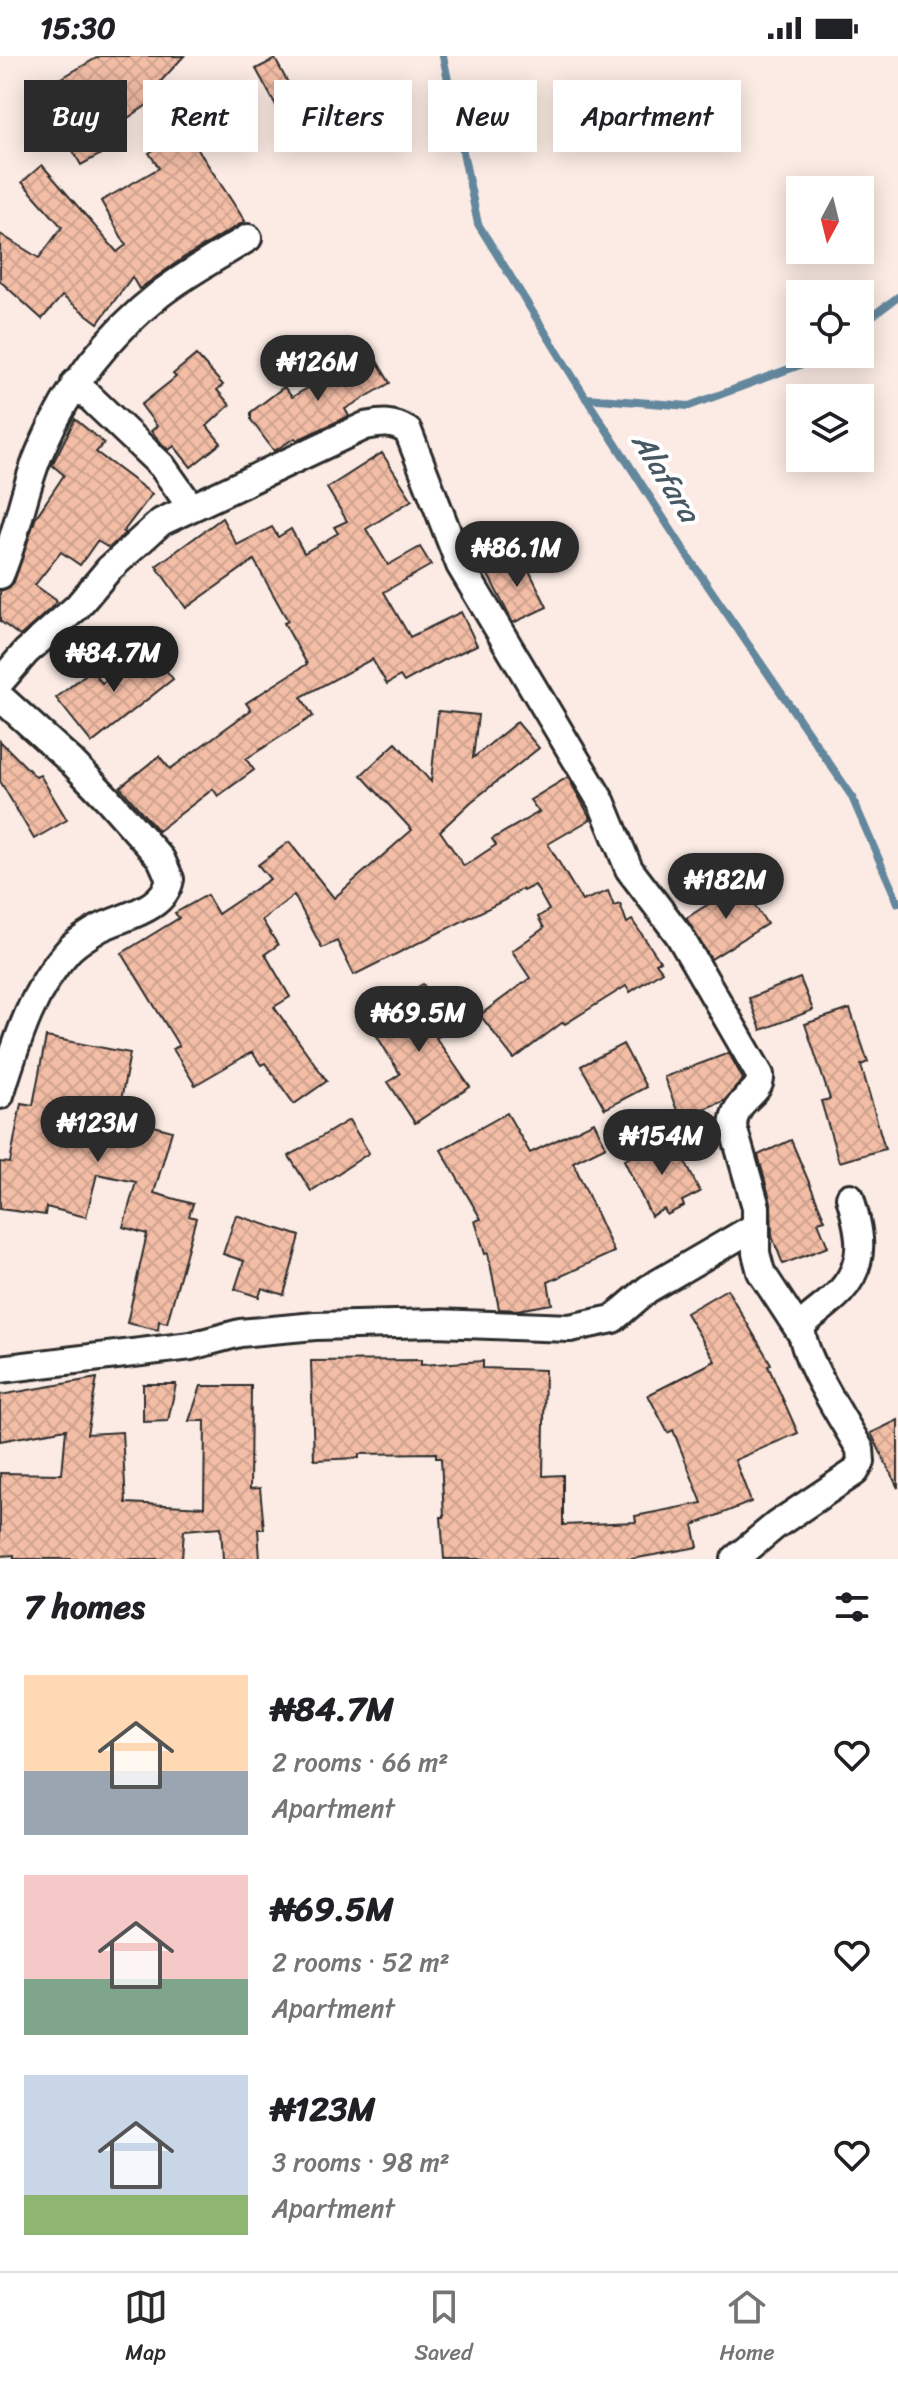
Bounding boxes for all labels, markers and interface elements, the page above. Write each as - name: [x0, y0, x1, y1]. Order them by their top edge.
- text: 15:30: [40, 1, 116, 55]
- chip: Buy: [24, 80, 127, 152]
- chip: Rent: [143, 80, 258, 152]
- chip: Filters: [274, 80, 412, 152]
- chip: New: [428, 80, 537, 152]
- chip: Apartment: [553, 80, 741, 152]
- north arrow: [786, 176, 874, 264]
- map controls: [786, 176, 874, 472]
- button: locate: [786, 280, 874, 368]
- pin: ₦126M: [262, 335, 374, 403]
- text: ₦126M: [278, 338, 358, 384]
- button: layers: [786, 384, 874, 472]
- water label: Alafara: [616, 420, 717, 536]
- pin: ₦86.1M: [452, 521, 582, 589]
- text: ₦86.1M: [473, 524, 561, 570]
- pin: ₦84.7M: [49, 626, 179, 694]
- text: ₦84.7M: [67, 629, 161, 675]
- pin: ₦182M: [670, 853, 782, 921]
- text: ₦182M: [686, 856, 766, 902]
- pin: ₦69.5M: [354, 986, 484, 1054]
- text: ₦69.5M: [373, 989, 465, 1035]
- pin: ₦123M: [42, 1096, 154, 1164]
- text: ₦123M: [59, 1099, 137, 1145]
- pin: ₦154M: [606, 1109, 718, 1177]
- text: ₦154M: [621, 1112, 703, 1158]
- text: 7 homes: [24, 1577, 145, 1637]
- icon: filters: [830, 1585, 874, 1629]
- text: ₦84.7M: [272, 1679, 394, 1739]
- icon: home: [88, 1707, 184, 1803]
- icon: heart: [830, 1733, 874, 1777]
- text: 2 rooms · 66 m²: [272, 1739, 448, 1785]
- text: Apartment: [272, 1785, 395, 1831]
- text: ₦69.5M: [272, 1879, 394, 1939]
- icon: home: [88, 1907, 184, 2003]
- icon: heart: [830, 1933, 874, 1977]
- text: 2 rooms · 52 m²: [272, 1939, 450, 1985]
- text: Apartment: [272, 1985, 395, 2031]
- text: ₦123M: [272, 2079, 375, 2139]
- icon: home: [88, 2107, 184, 2203]
- icon: heart: [830, 2133, 874, 2177]
- text: 3 rooms · 98 m²: [272, 2139, 450, 2185]
- text: Apartment: [272, 2185, 395, 2231]
- tab: Map: [124, 2285, 168, 2372]
- tab: Saved: [415, 2285, 473, 2372]
- tab: Home: [720, 2285, 774, 2372]

